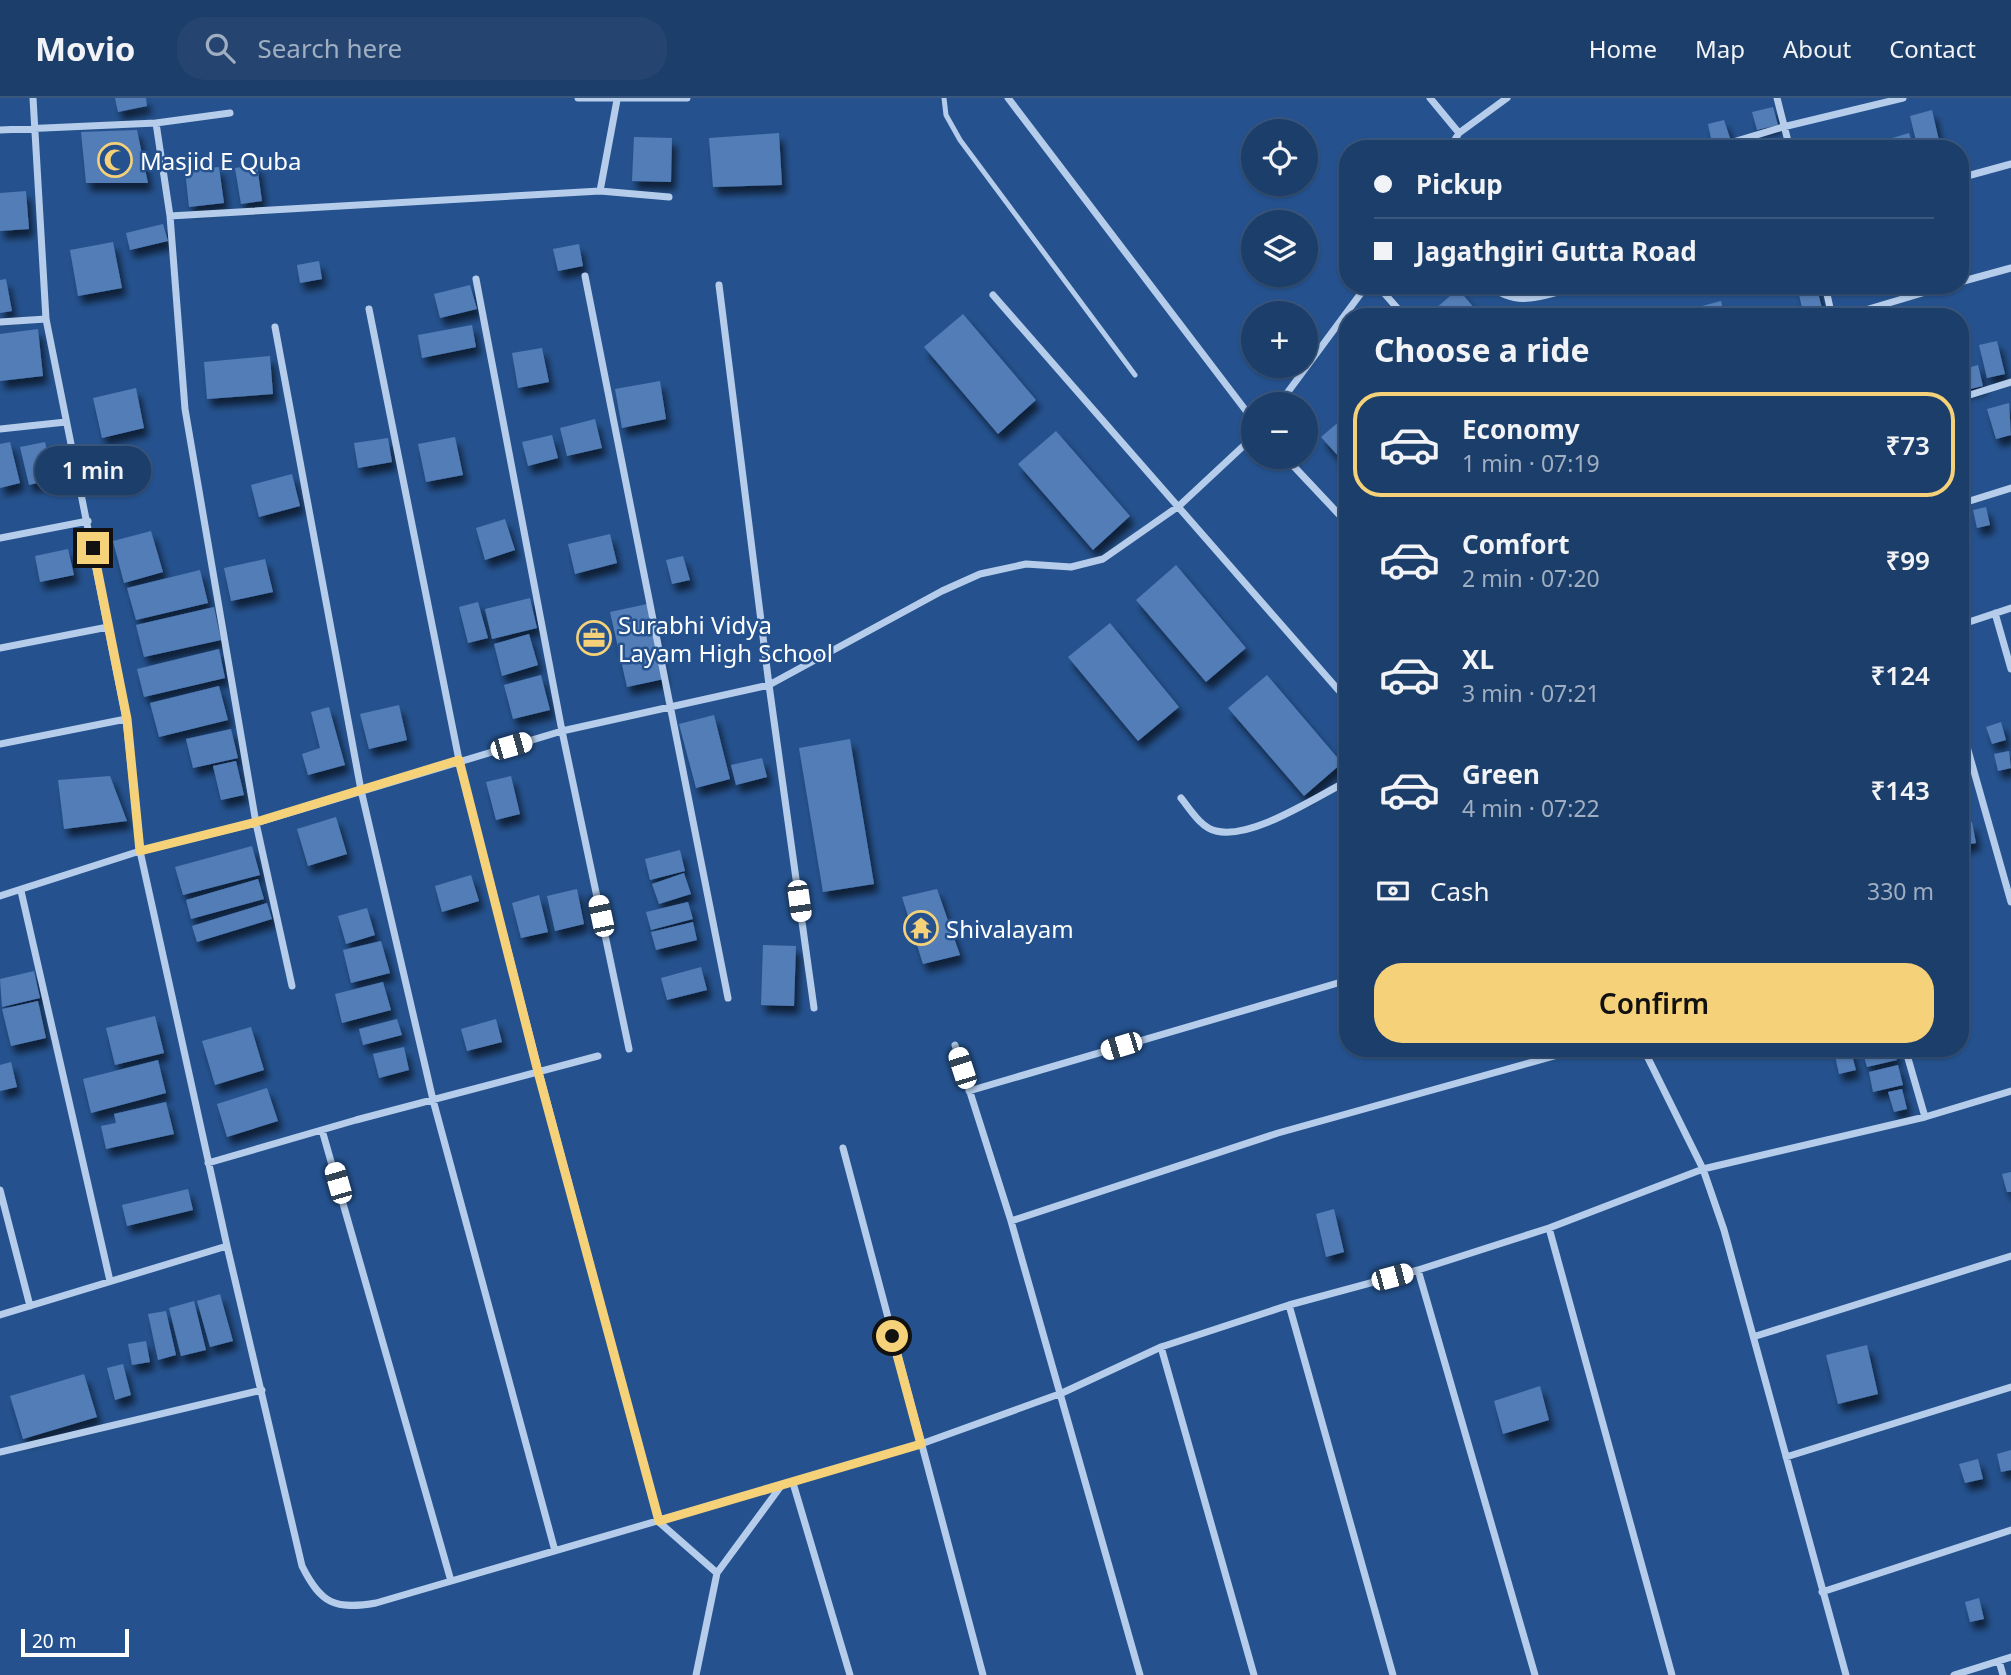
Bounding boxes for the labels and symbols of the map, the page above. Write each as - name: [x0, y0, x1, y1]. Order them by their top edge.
- mosque icon: Masjid E Quba: [96, 141, 134, 179]
- place label: Masjid E Quba: [140, 144, 302, 177]
- callout: 1 min: [35, 447, 151, 496]
- route end: [77, 532, 109, 564]
- place label: Surabhi Vidya Layam High School: [618, 608, 833, 669]
- office icon: Surabhi Vidya Layam High School: [575, 619, 613, 657]
- car: [488, 730, 535, 762]
- car: [786, 879, 813, 923]
- car: [587, 893, 616, 939]
- temple icon: Shivalayam: [902, 909, 940, 947]
- place label: Shivalayam: [946, 912, 1074, 945]
- car: [1098, 1030, 1145, 1062]
- car: [946, 1045, 979, 1091]
- car: [323, 1160, 354, 1206]
- car: [1369, 1261, 1416, 1293]
- route start: [876, 1320, 908, 1352]
- scale bar: [21, 1626, 130, 1658]

